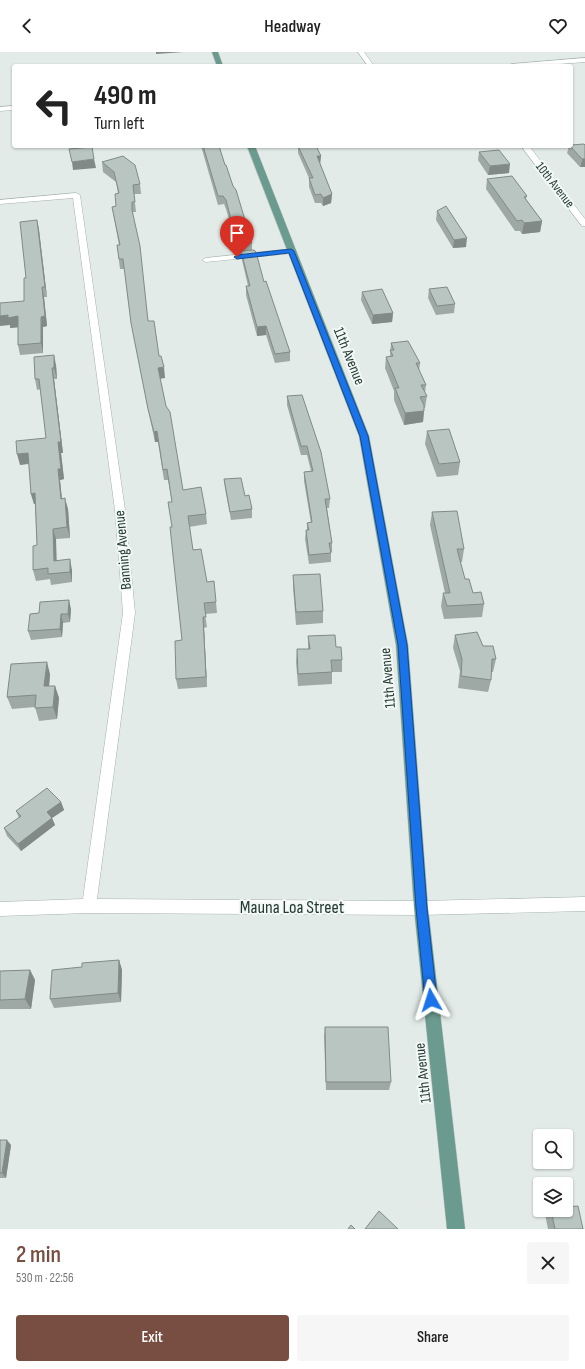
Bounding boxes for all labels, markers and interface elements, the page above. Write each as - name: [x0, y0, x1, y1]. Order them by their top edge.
- icon: back: [16, 15, 38, 37]
- icon: heart: [547, 15, 569, 37]
- text: Headway: [264, 16, 321, 37]
- text: 490 m: [94, 79, 157, 112]
- icon: left: [28, 80, 80, 132]
- text: Turn left: [94, 113, 145, 134]
- street label: 10th Avenue: [532, 159, 578, 211]
- pin: [220, 216, 254, 257]
- icon: arrive: [226, 222, 248, 244]
- street label: 11th Avenue: [329, 324, 369, 388]
- street label: Banning Avenue: [110, 510, 136, 590]
- street label: 11th Avenue: [376, 647, 400, 709]
- street label: Mauna Loa Street: [240, 897, 345, 918]
- position arrow: [410, 979, 452, 1021]
- street label: 11th Avenue: [410, 1042, 436, 1104]
- map controls: [533, 1129, 573, 1217]
- button: search: [533, 1129, 573, 1169]
- button: layers: [533, 1177, 573, 1217]
- text: 2 min: [16, 1240, 61, 1269]
- button: close: [527, 1242, 569, 1284]
- text: 530 m · 22:56: [16, 1270, 74, 1286]
- button: Exit: [16, 1315, 289, 1361]
- button: Share: [297, 1315, 569, 1361]

